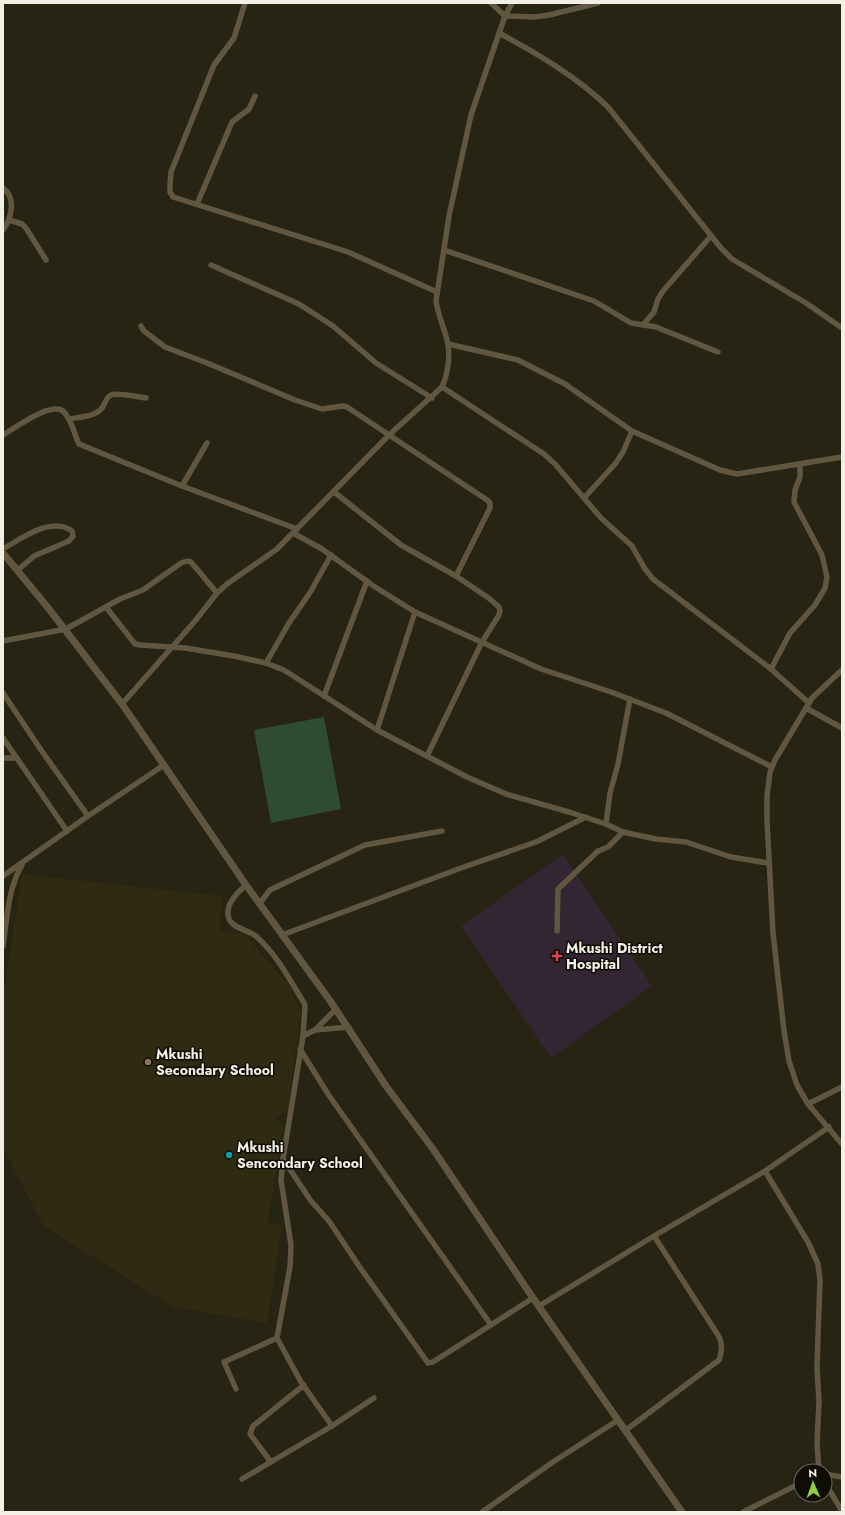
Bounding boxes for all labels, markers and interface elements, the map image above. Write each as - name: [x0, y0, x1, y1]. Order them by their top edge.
- place label: Mkushi District Hospital: [566, 938, 663, 974]
- marker: Mkushi District Hospital: [551, 950, 563, 962]
- place label: Mkushi Secondary School: [156, 1044, 274, 1080]
- marker: Mkushi Secondary School: [143, 1057, 153, 1067]
- place label: Mkushi Sencondary School: [237, 1137, 363, 1173]
- marker: Mkushi Sencondary School: [224, 1150, 234, 1160]
- north arrow: [793, 1463, 833, 1503]
- text: N: [808, 1465, 817, 1481]

